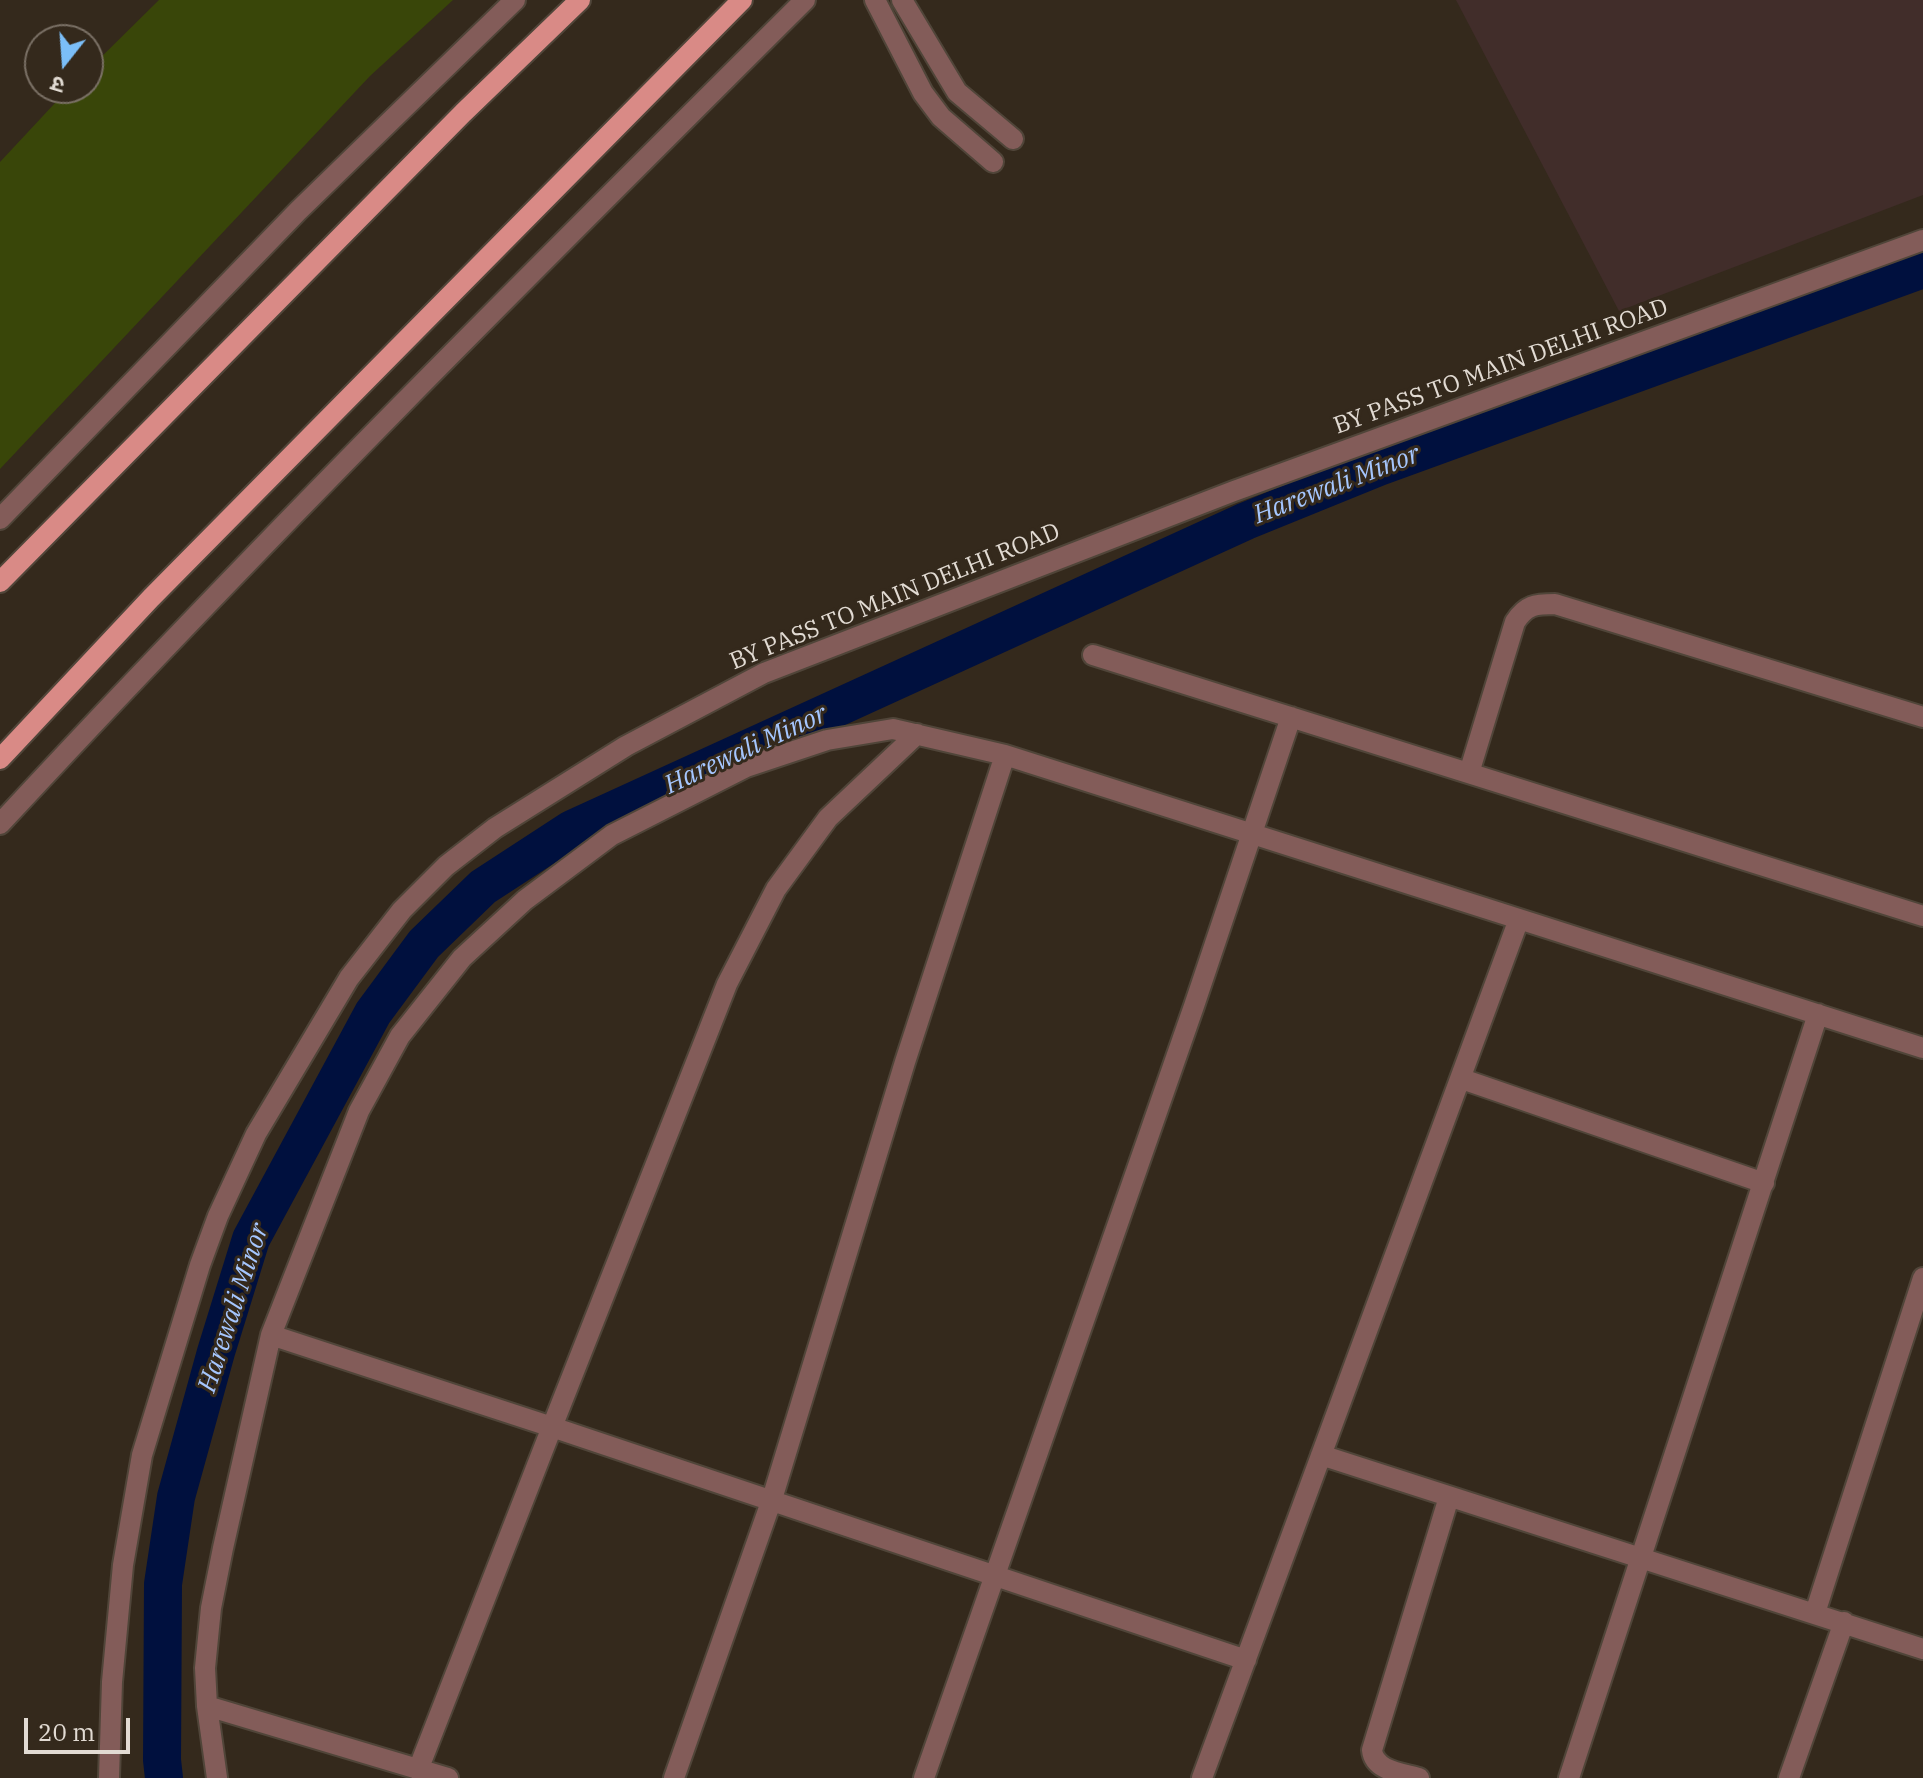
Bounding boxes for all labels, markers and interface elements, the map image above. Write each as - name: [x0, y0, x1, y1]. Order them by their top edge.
- north arrow: [24, 24, 104, 104]
- text: उ: [47, 70, 68, 101]
- street label: BY PASS TO MAIN DELHI ROAD: [1330, 293, 1672, 441]
- water label: Harewali Minor: [1249, 439, 1425, 531]
- street label: BY PASS TO MAIN DELHI ROAD: [726, 517, 1064, 677]
- water label: Harewali Minor: [660, 699, 832, 801]
- water label: Harewali Minor: [192, 1220, 276, 1396]
- scale bar: [28, 1702, 134, 1752]
- text: 20 m: [38, 1716, 95, 1748]

